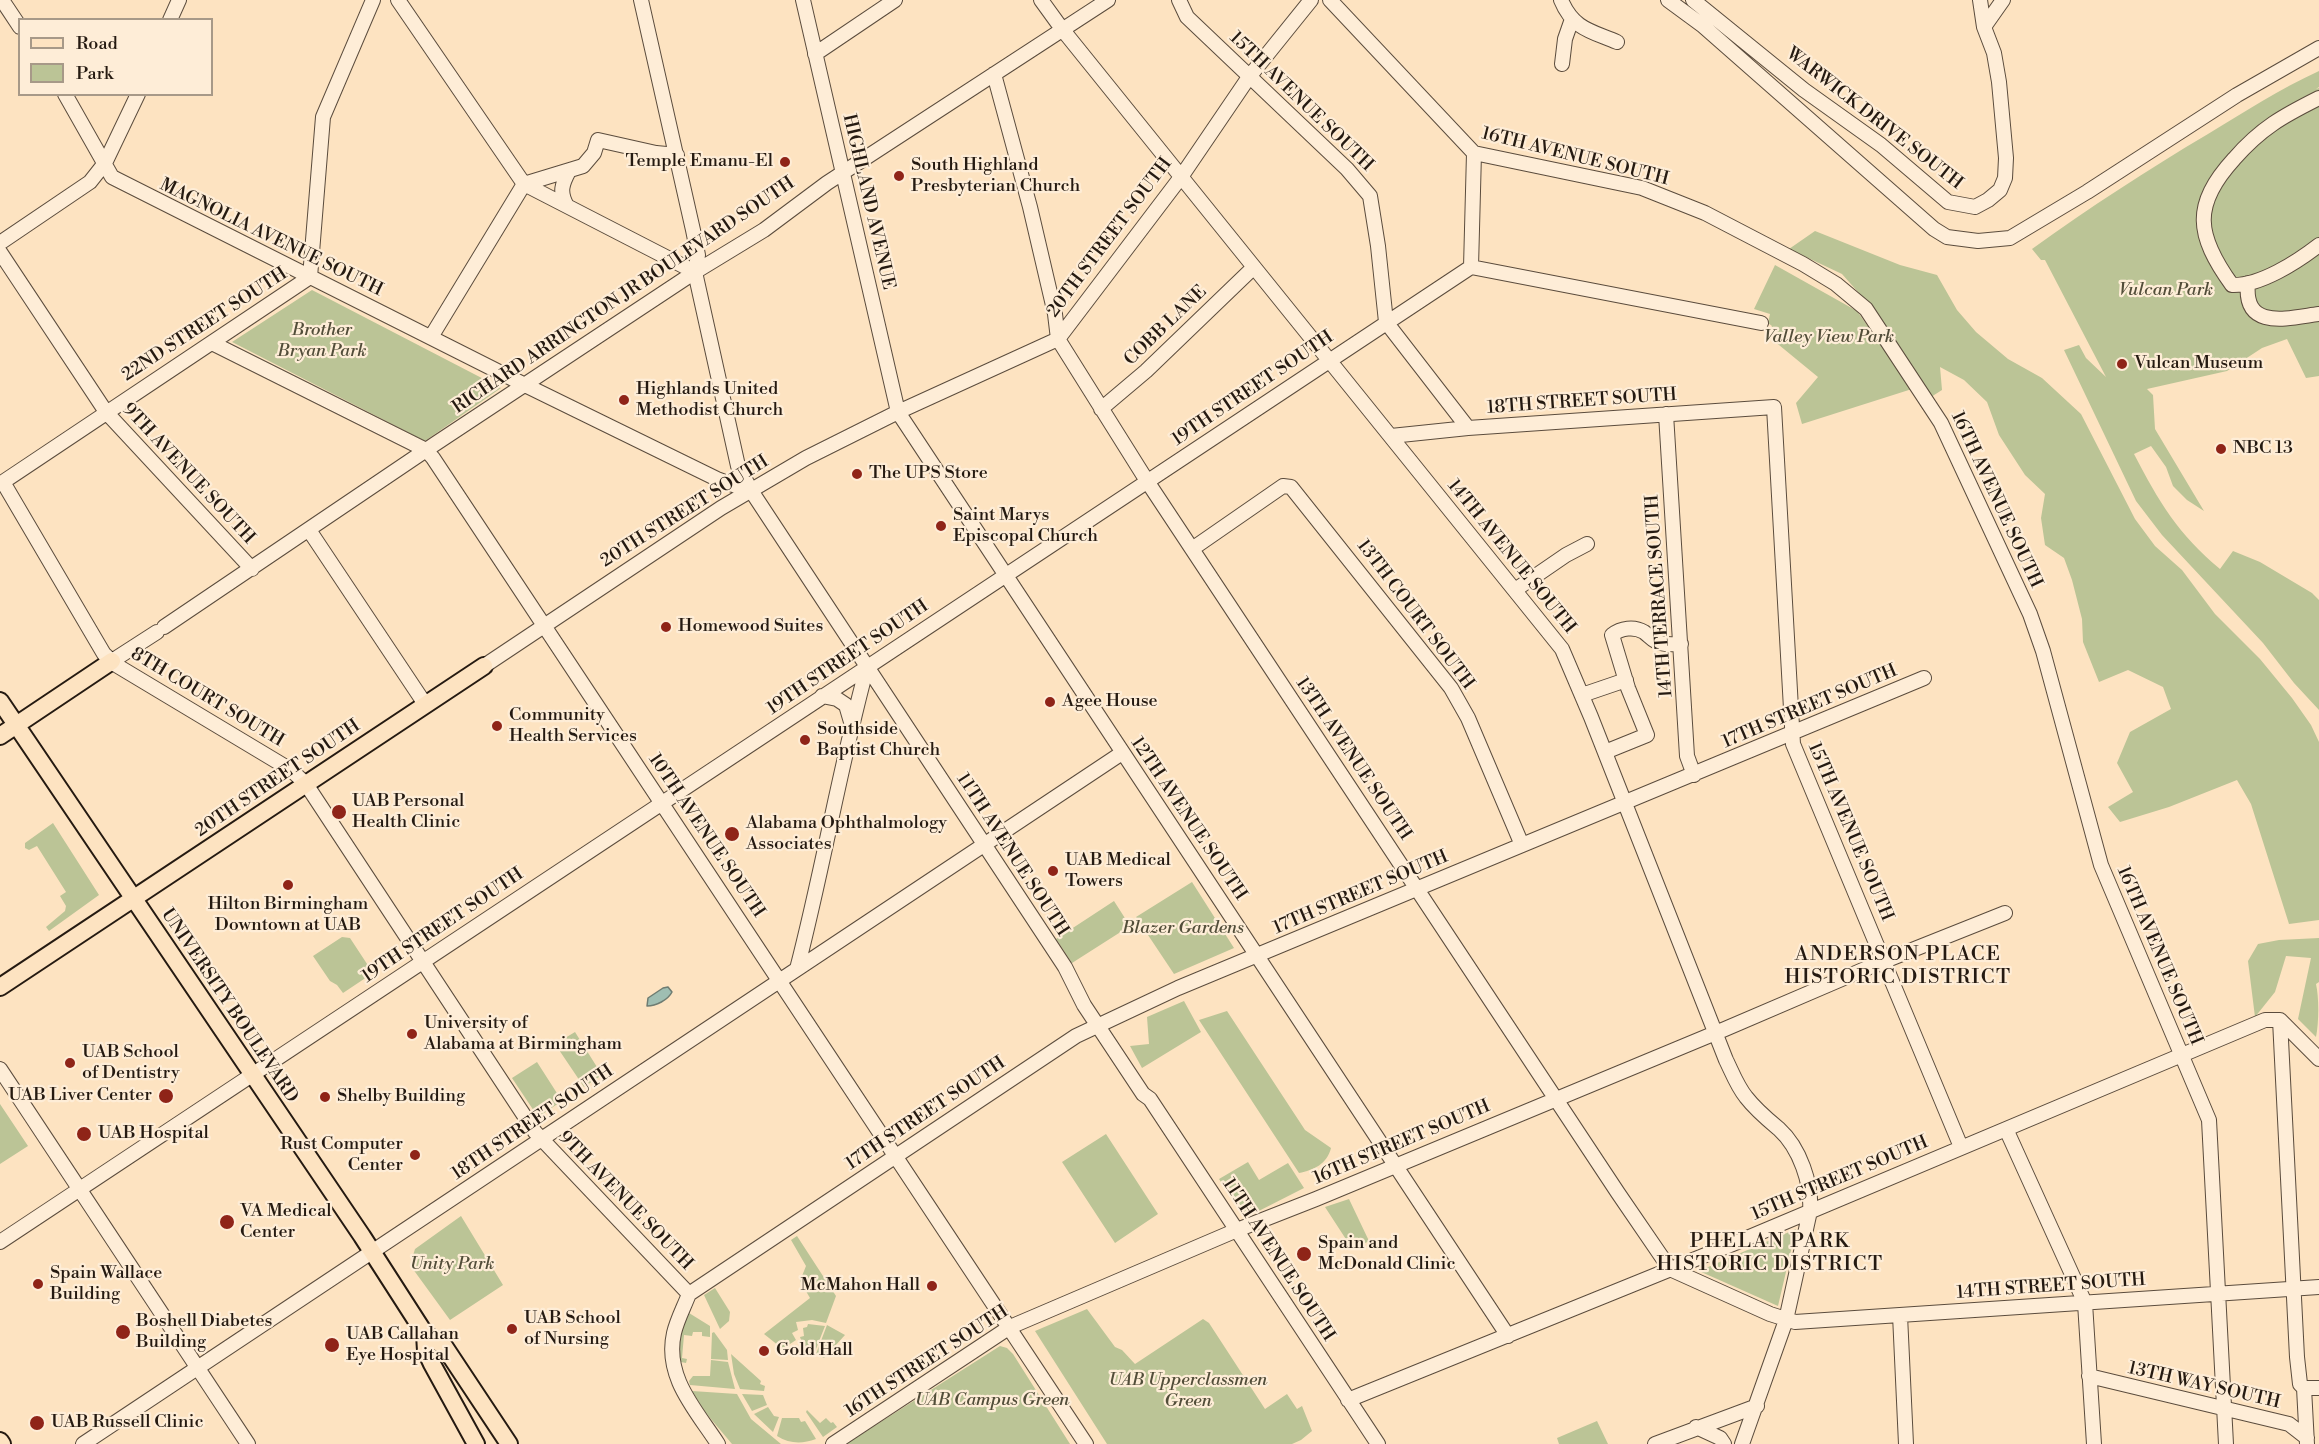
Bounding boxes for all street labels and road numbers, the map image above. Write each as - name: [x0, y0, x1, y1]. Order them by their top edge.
- street label: 15TH AVENUE SOUTH: [1225, 28, 1377, 176]
- street label: WARWICK DRIVE SOUTH: [1781, 43, 1967, 195]
- street label: HIGHLAND AVENUE: [837, 112, 899, 292]
- street label: 16TH AVENUE SOUTH: [1479, 123, 1671, 191]
- street label: 20TH STREET SOUTH: [1043, 154, 1177, 322]
- street label: RICHARD ARRINGTON JR BOULEVARD SOUTH: [449, 173, 799, 419]
- street label: MAGNOLIA AVENUE SOUTH: [156, 174, 386, 302]
- street label: 22ND STREET SOUTH: [118, 263, 292, 387]
- street label: COBB LANE: [1120, 281, 1212, 371]
- street label: 19TH STREET SOUTH: [1168, 327, 1338, 451]
- street label: 18TH STREET SOUTH: [1486, 385, 1678, 419]
- street label: 9TH AVENUE SOUTH: [117, 399, 259, 549]
- street label: 16TH AVENUE SOUTH: [1946, 408, 2046, 592]
- street label: 20TH STREET SOUTH: [597, 451, 773, 573]
- street label: 14TH AVENUE SOUTH: [1442, 476, 1580, 638]
- street label: 14TH TERRACE SOUTH: [1642, 494, 1678, 698]
- street label: 13TH COURT SOUTH: [1352, 536, 1478, 694]
- street label: 19TH STREET SOUTH: [763, 596, 933, 720]
- street label: 8TH COURT SOUTH: [126, 644, 288, 752]
- street label: 17TH STREET SOUTH: [1719, 660, 1901, 754]
- street label: 13TH AVENUE SOUTH: [1290, 673, 1416, 845]
- street label: 20TH STREET SOUTH: [192, 716, 364, 842]
- street label: 12TH AVENUE SOUTH: [1125, 733, 1251, 905]
- street label: 15TH AVENUE SOUTH: [1803, 740, 1897, 924]
- street label: 10TH AVENUE SOUTH: [643, 750, 769, 922]
- street label: 11TH AVENUE SOUTH: [951, 769, 1073, 941]
- street label: 17TH STREET SOUTH: [1270, 846, 1452, 940]
- street label: 16TH AVENUE SOUTH: [2112, 863, 2206, 1049]
- street label: 19TH STREET SOUTH: [358, 864, 528, 988]
- street label: UNIVERSITY BOULEVARD: [156, 905, 302, 1107]
- street label: 17TH STREET SOUTH: [842, 1053, 1010, 1175]
- street label: 18TH STREET SOUTH: [448, 1061, 618, 1185]
- street label: 16TH STREET SOUTH: [1310, 1096, 1494, 1190]
- street label: 9TH AVENUE SOUTH: [553, 1127, 697, 1275]
- street label: 15TH STREET SOUTH: [1749, 1132, 1931, 1226]
- street label: 11TH AVENUE SOUTH: [1217, 1174, 1339, 1346]
- street label: 14TH STREET SOUTH: [1956, 1270, 2146, 1304]
- street label: 16TH STREET SOUTH: [841, 1301, 1013, 1423]
- street label: 13TH WAY SOUTH: [2126, 1358, 2282, 1414]

